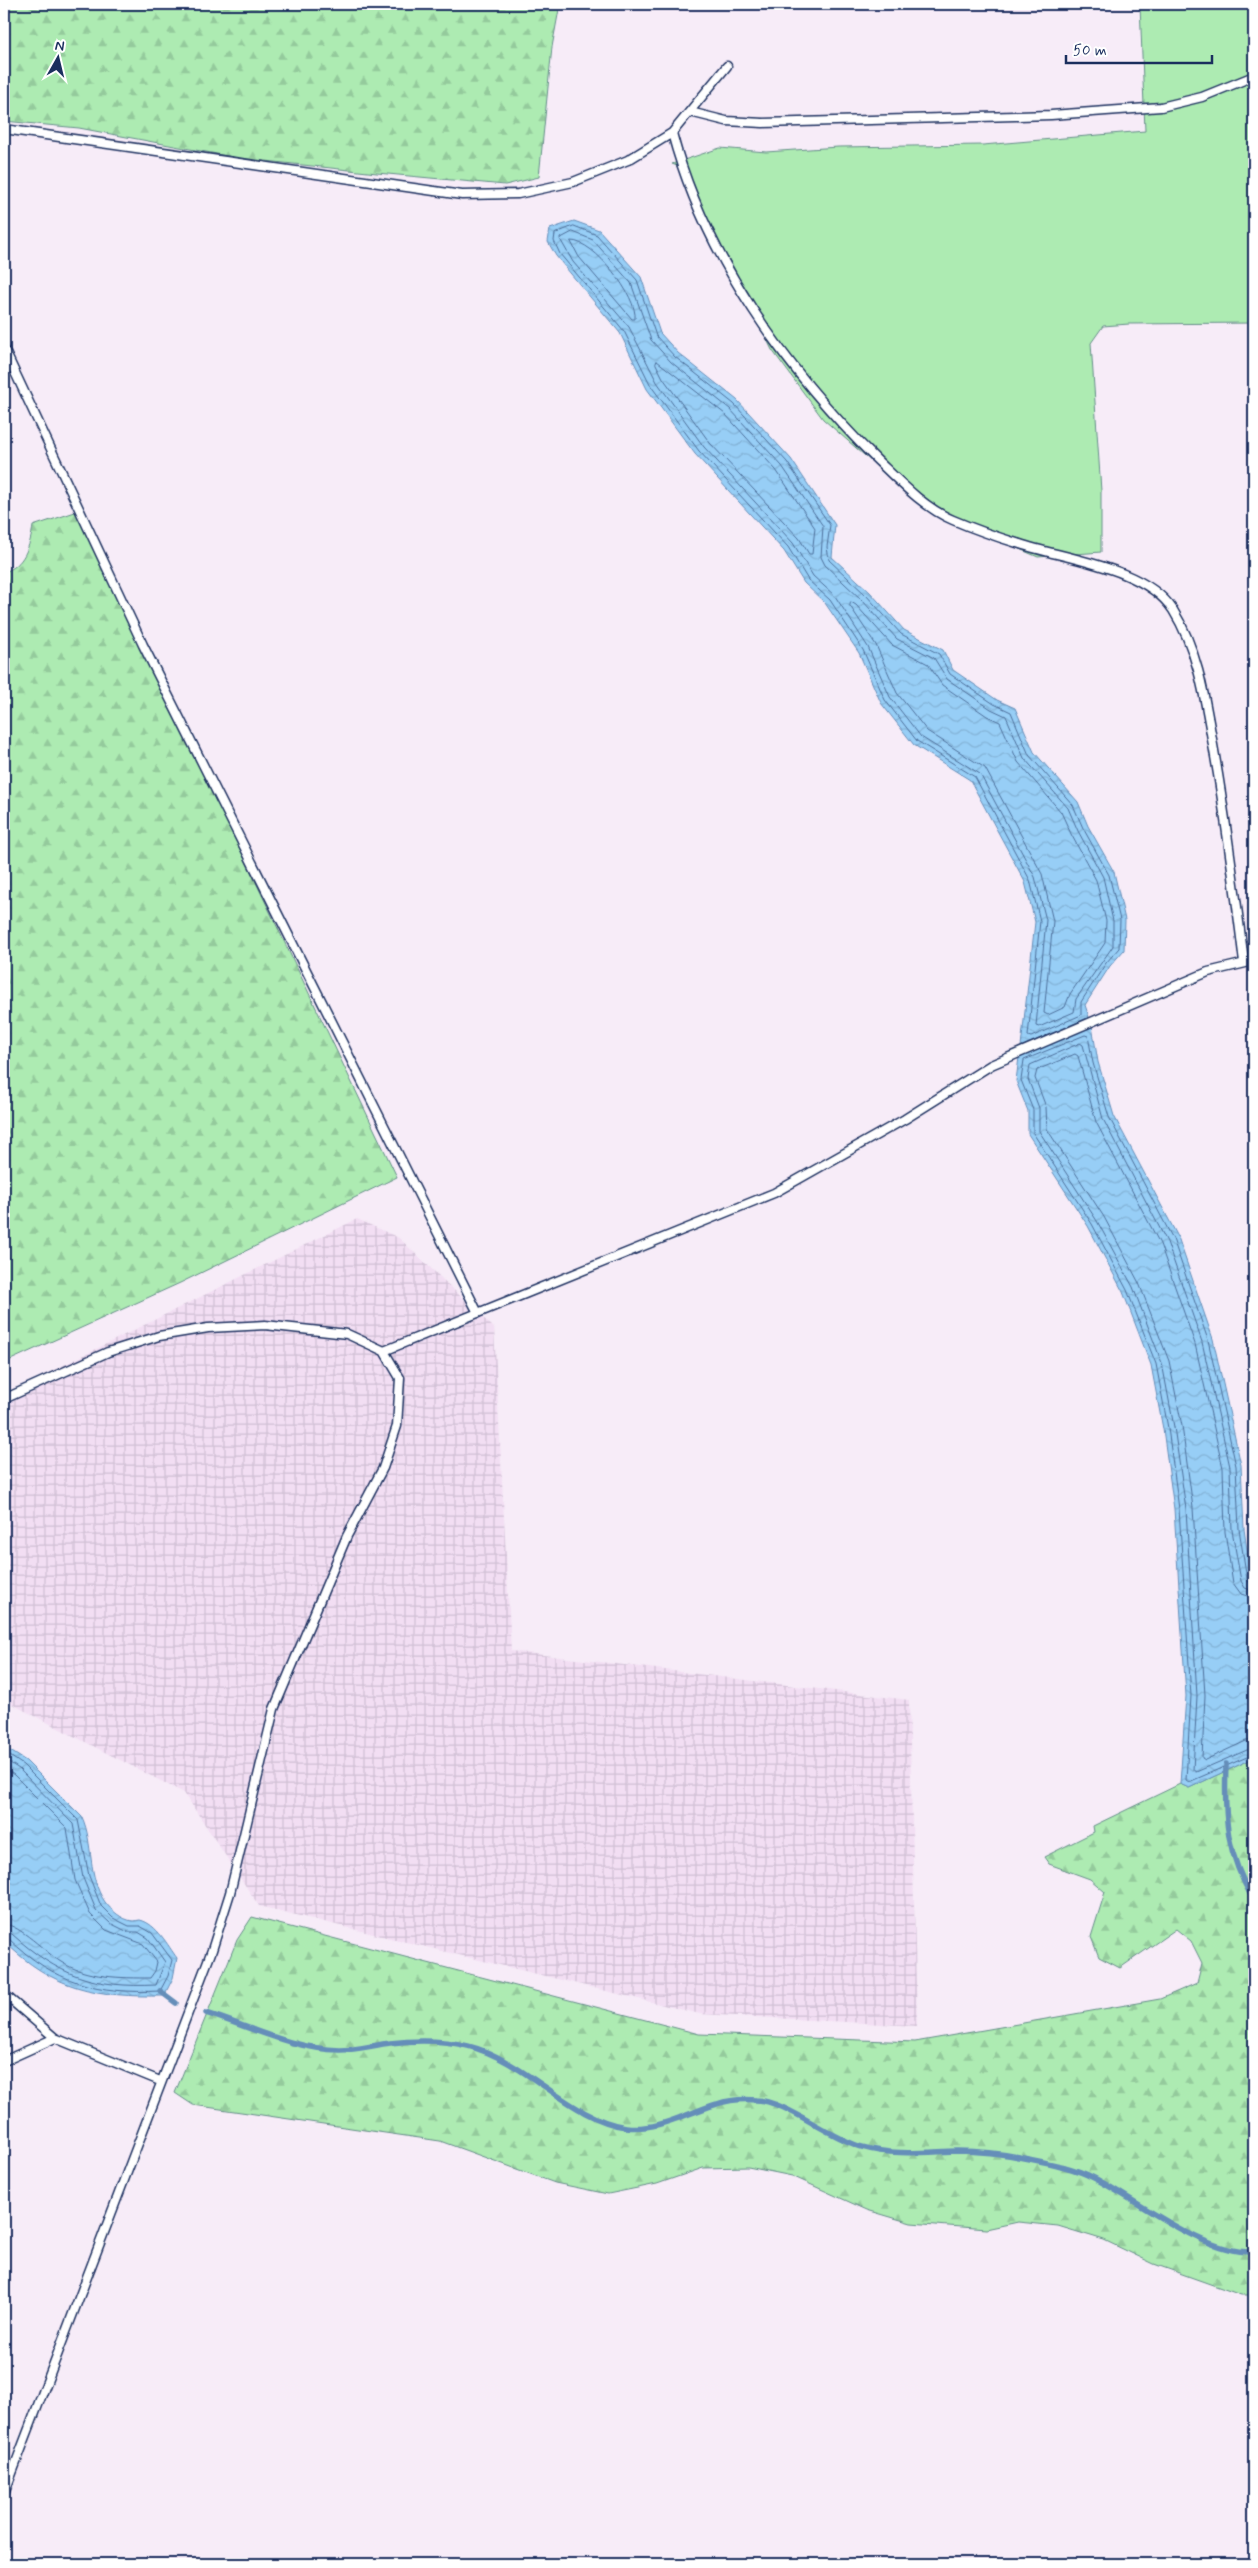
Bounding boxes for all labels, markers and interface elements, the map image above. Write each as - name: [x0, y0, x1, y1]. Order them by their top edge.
- north arrow: [32, 32, 82, 82]
- scale bar: [1066, 32, 1212, 64]
- text: N: [54, 37, 66, 56]
- text: 50 m: [1073, 41, 1107, 61]

